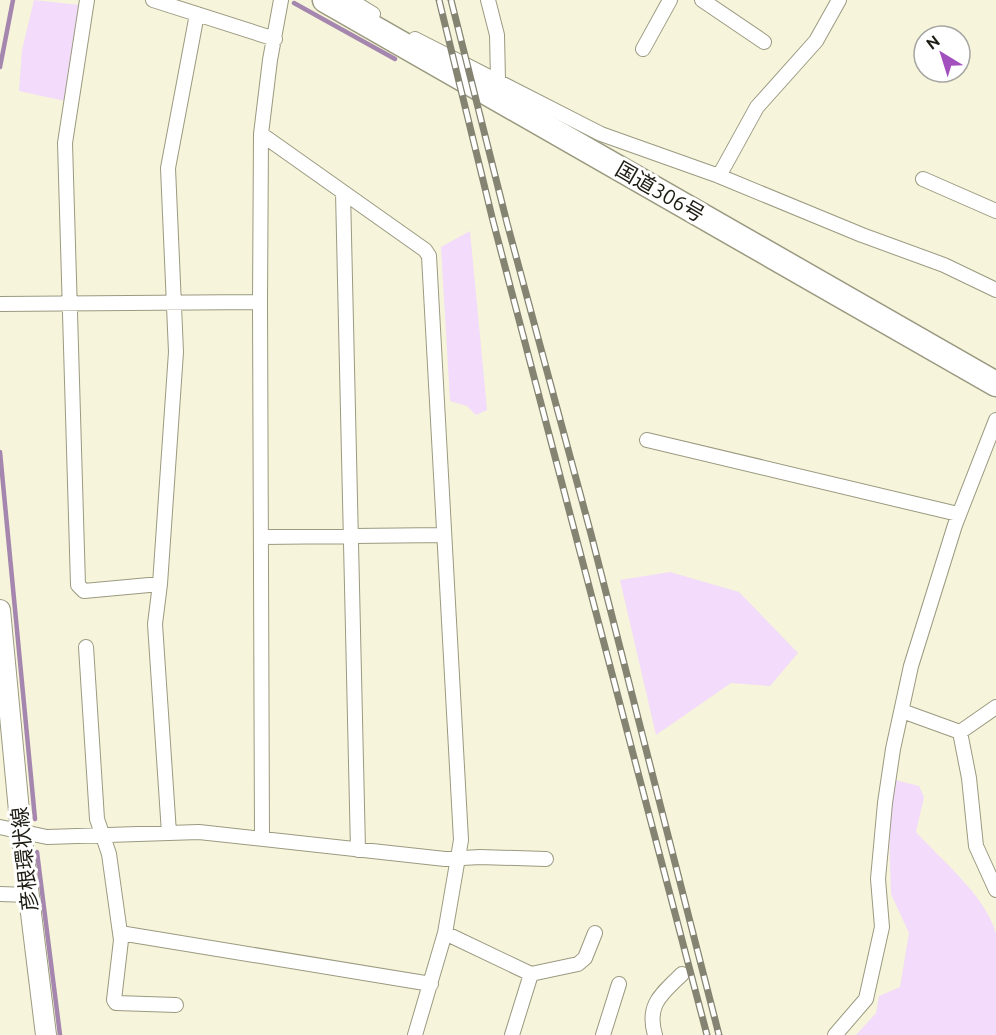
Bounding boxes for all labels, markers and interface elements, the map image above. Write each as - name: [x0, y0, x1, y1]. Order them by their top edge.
- north arrow: [912, 24, 972, 84]
- text: N: [923, 31, 943, 53]
- street label: 国道306号: [612, 156, 709, 226]
- street label: 彦根環状線: [7, 806, 41, 913]

